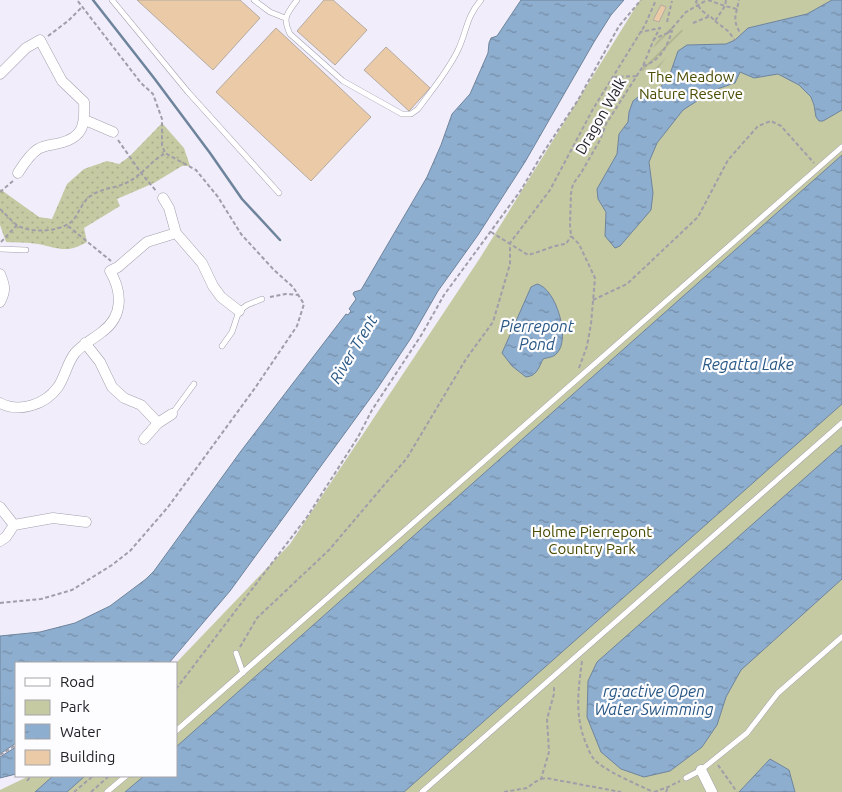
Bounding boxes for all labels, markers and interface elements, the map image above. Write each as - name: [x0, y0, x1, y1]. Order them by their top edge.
- park label: The Meadow Nature Reserve: [639, 68, 743, 102]
- street label: Dragon Walk: [572, 74, 630, 157]
- water label: River Trent: [326, 311, 381, 386]
- water label: Pierrepont Pond: [500, 317, 575, 353]
- water label: Regatta Lake: [702, 355, 794, 373]
- park label: Holme Pierrepont Country Park: [532, 523, 652, 557]
- legend: [15, 662, 178, 777]
- text: Road: [60, 673, 95, 690]
- water label: rg:active Open Water Swimming: [594, 682, 714, 718]
- text: Park: [60, 698, 90, 715]
- text: Water: [60, 723, 101, 740]
- text: Building: [60, 748, 115, 765]

